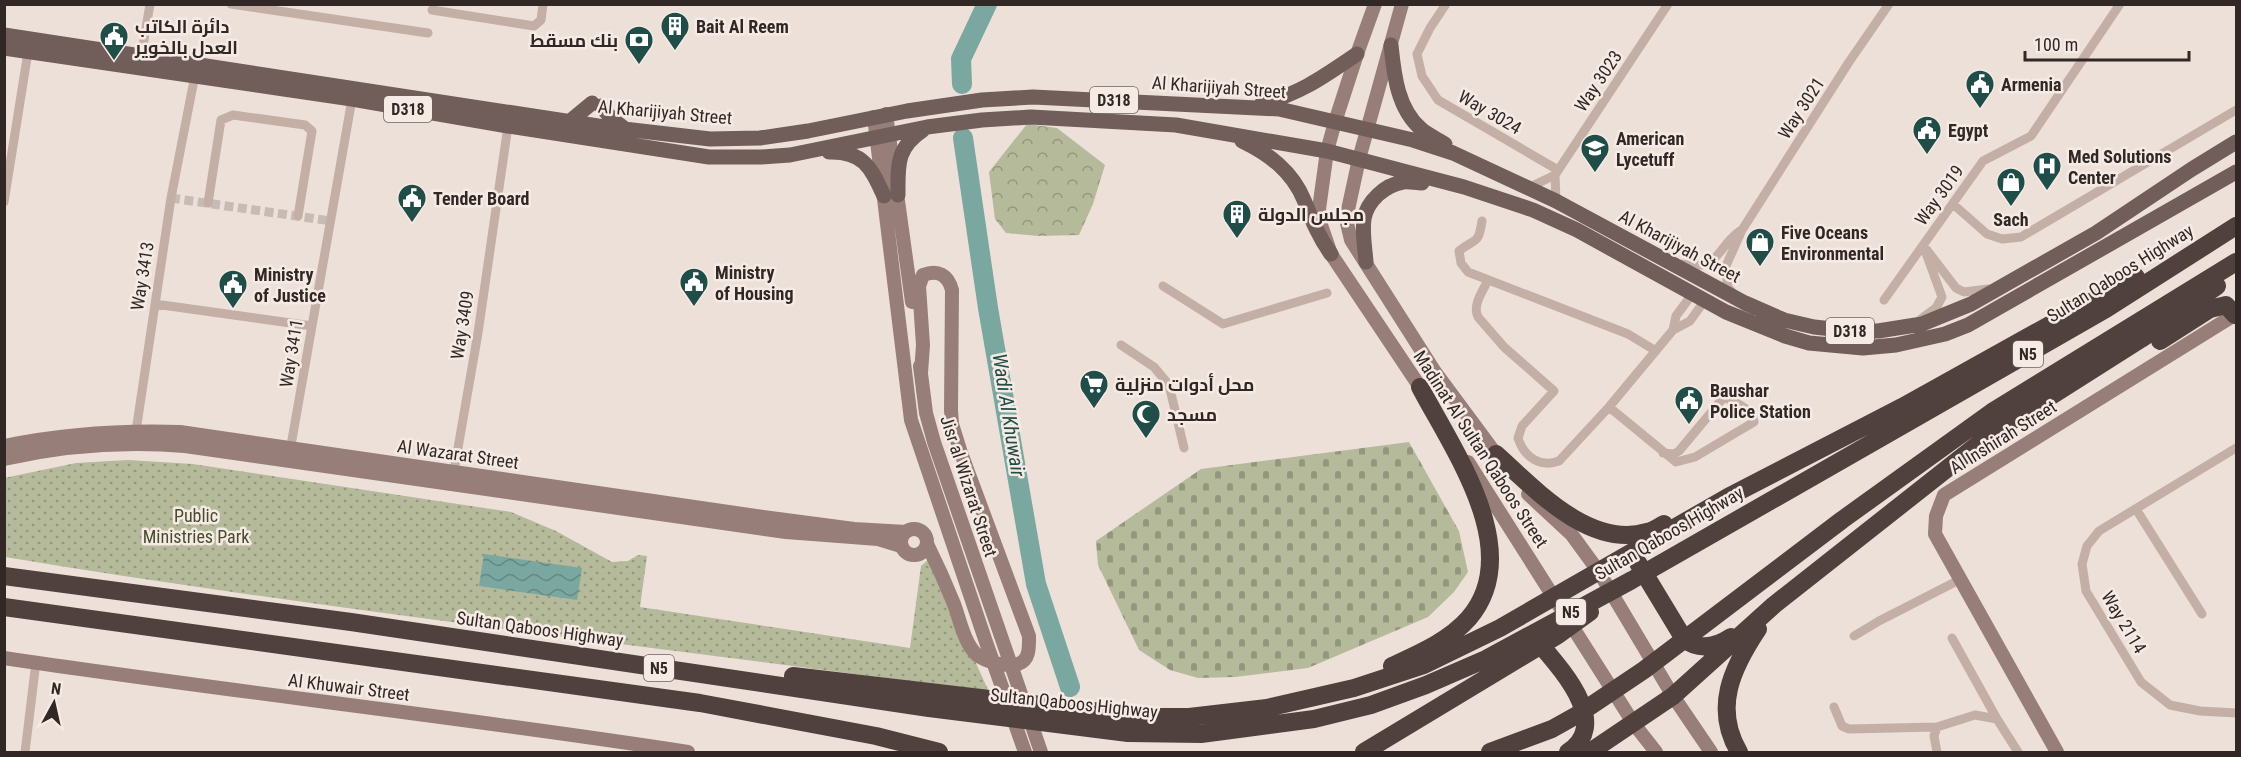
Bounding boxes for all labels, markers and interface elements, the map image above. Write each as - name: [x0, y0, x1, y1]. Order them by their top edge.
- building icon: Bait Al Reem: [659, 10, 691, 52]
- place label: دائرة الكاتب العدل بالخوير: [134, 16, 238, 59]
- place label: Bait Al Reem: [696, 16, 789, 37]
- public building icon: دائرة الكاتب العدل بالخوير: [98, 20, 130, 62]
- bank icon: بنك مسقط: [623, 24, 655, 66]
- scale bar: [2025, 24, 2188, 62]
- place label: بنك مسقط: [530, 30, 618, 51]
- text: 100 m: [2034, 34, 2078, 55]
- street label: Way 3023: [1570, 46, 1626, 116]
- public building icon: Armenia: [1964, 68, 1996, 110]
- street label: Al Kharijiyah Street: [1151, 72, 1287, 102]
- street label: Way 3021: [1773, 73, 1829, 143]
- place label: Armenia: [2001, 74, 2062, 95]
- street label: Way 3024: [1455, 86, 1525, 138]
- road number: D318: [1090, 87, 1138, 113]
- road number: D318: [384, 96, 432, 122]
- street label: Al Kharijiyah Street: [597, 96, 733, 128]
- public building icon: Egypt: [1911, 114, 1943, 156]
- place label: Egypt: [1948, 120, 1989, 141]
- place label: American Lycetuff: [1616, 128, 1684, 170]
- school or university icon: American Lycetuff: [1579, 132, 1611, 174]
- place label: Med Solutions Center: [2068, 146, 2171, 188]
- hospital icon: Med Solutions Center: [2031, 150, 2063, 192]
- street label: Way 3019: [1910, 161, 1968, 229]
- shop icon: Sach: [1995, 166, 2027, 208]
- public building icon: Tender Board: [396, 182, 428, 224]
- place label: Tender Board: [433, 188, 529, 209]
- building icon: مجلس الدولة: [1221, 198, 1253, 240]
- place label: مجلس الدولة: [1258, 204, 1364, 226]
- street label: Al Kharijiyah Street: [1616, 205, 1744, 287]
- place label: Sach: [1993, 209, 2029, 230]
- street label: Sultan Qaboos Highway: [2043, 219, 2197, 326]
- place label: Five Oceans Environmental: [1781, 222, 1884, 264]
- shop icon: Five Oceans Environmental: [1744, 226, 1776, 268]
- street label: Way 3413: [126, 240, 158, 312]
- place label: Ministry of Housing: [715, 262, 794, 304]
- place label: Ministry of Justice: [254, 264, 326, 306]
- public building icon: Ministry of Housing: [678, 266, 710, 308]
- public building icon: Ministry of Justice: [217, 268, 249, 310]
- street label: Way 3409: [446, 289, 478, 361]
- street label: Way 3411: [275, 317, 307, 389]
- road number: D318: [1826, 318, 1874, 344]
- road number: N5: [2013, 341, 2043, 367]
- street label: Madinat Al Sultan Qaboos Street: [1409, 347, 1553, 551]
- water label: Wadi Al Khuwair: [987, 352, 1031, 479]
- supermarket icon: محل أدوات منزلية: [1078, 368, 1110, 410]
- place label: محل أدوات منزلية: [1115, 372, 1254, 396]
- place label: Baushar Police Station: [1710, 380, 1811, 422]
- public building icon: Baushar Police Station: [1673, 384, 1705, 426]
- street label: Al Inshirah Street: [1946, 396, 2060, 478]
- mosque icon: مسجد: [1130, 398, 1162, 440]
- place label: مسجد: [1167, 404, 1217, 425]
- street label: Jisr al Wizarat Street: [936, 413, 1002, 559]
- street label: Al Wazarat Street: [396, 435, 520, 473]
- street label: Sultan Qaboos Highway: [1591, 482, 1748, 584]
- park label: Public Ministries Park: [143, 505, 249, 547]
- street label: Way 2114: [2097, 587, 2151, 657]
- road number: N5: [1556, 599, 1586, 625]
- street label: Sultan Qaboos Highway: [455, 607, 625, 651]
- road number: N5: [644, 655, 674, 681]
- street label: Al Khuwair Street: [287, 669, 411, 705]
- north arrow: [24, 673, 84, 733]
- text: N: [50, 679, 62, 699]
- street label: Sultan Qaboos Highway: [989, 684, 1159, 722]

